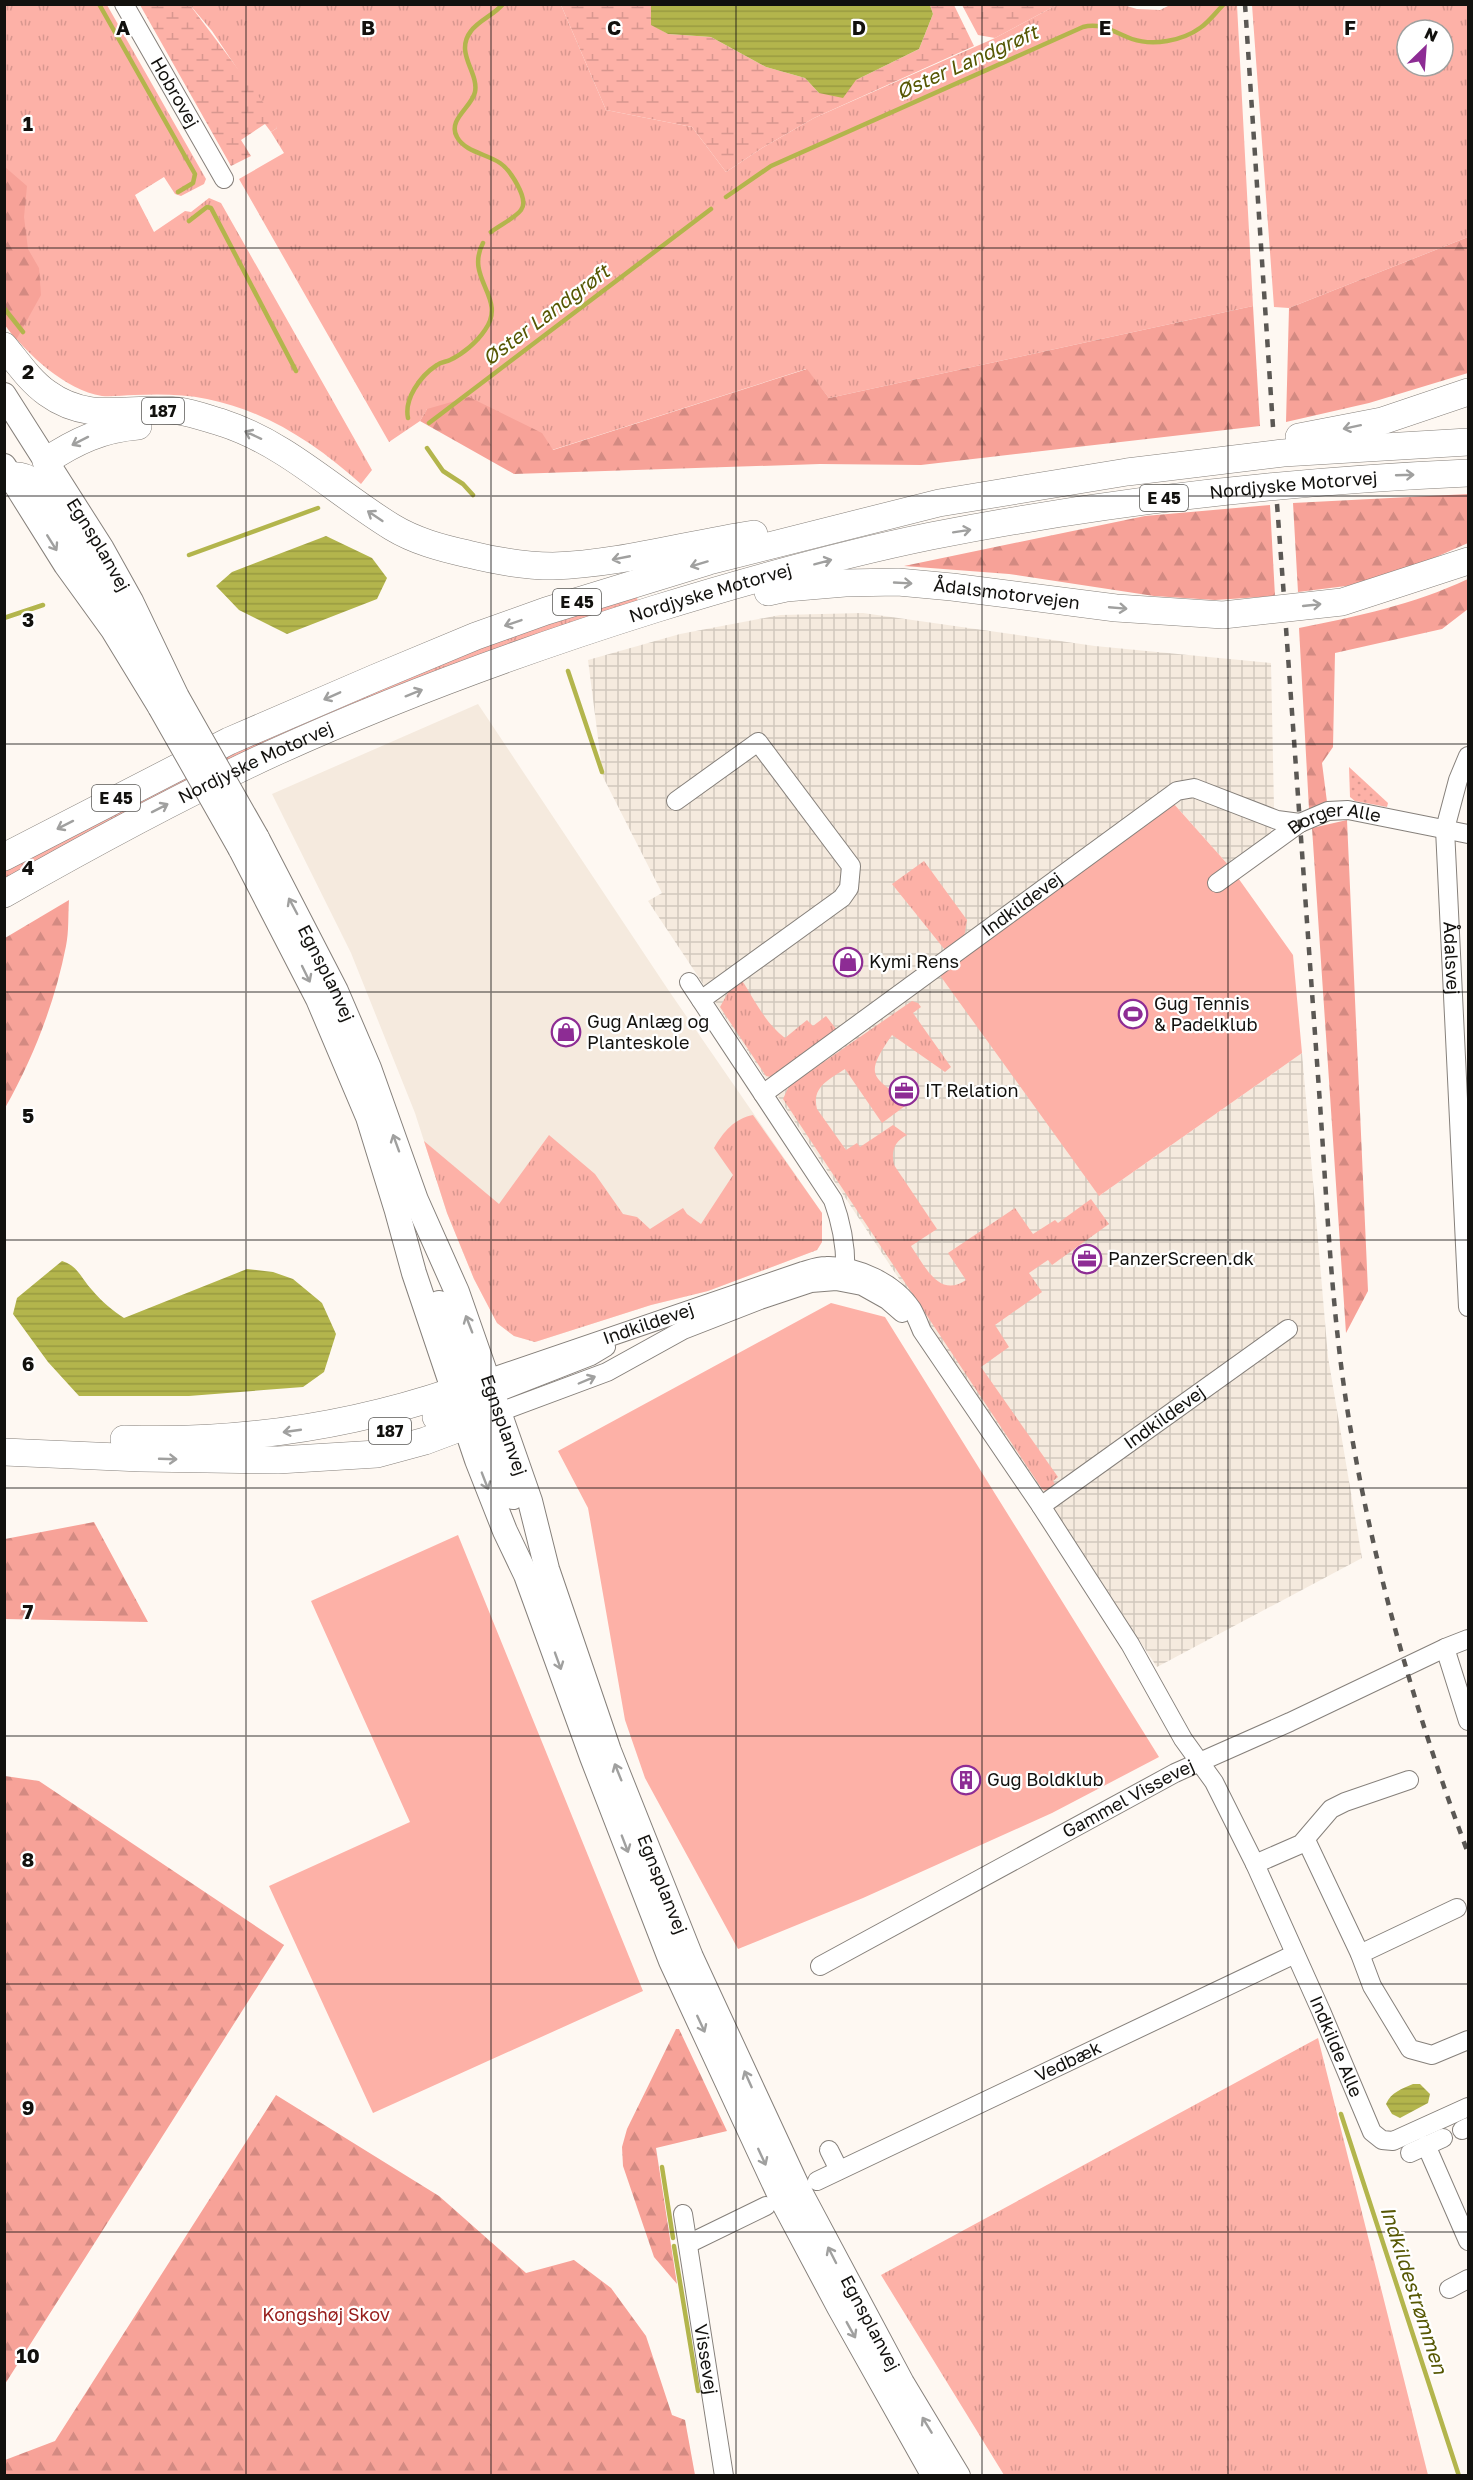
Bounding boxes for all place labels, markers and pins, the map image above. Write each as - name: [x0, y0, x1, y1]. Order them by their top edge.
- shop icon: Kymi Rens: [832, 946, 864, 978]
- place label: Kymi Rens: [869, 950, 959, 972]
- place label: Gug Tennis & Padelklub: [1154, 992, 1258, 1035]
- sports icon: Gug Tennis & Padelklub: [1117, 998, 1149, 1030]
- place label: Gug Anlæg og Planteskole: [587, 1010, 709, 1053]
- shop icon: Gug Anlæg og Planteskole: [550, 1016, 582, 1048]
- office icon: IT Relation: [888, 1075, 920, 1107]
- place label: IT Relation: [925, 1079, 1018, 1101]
- office icon: PanzerScreen.dk: [1071, 1243, 1103, 1275]
- place label: PanzerScreen.dk: [1108, 1247, 1254, 1269]
- building icon: Gug Boldklub: [950, 1764, 982, 1796]
- place label: Gug Boldklub: [987, 1768, 1104, 1790]

